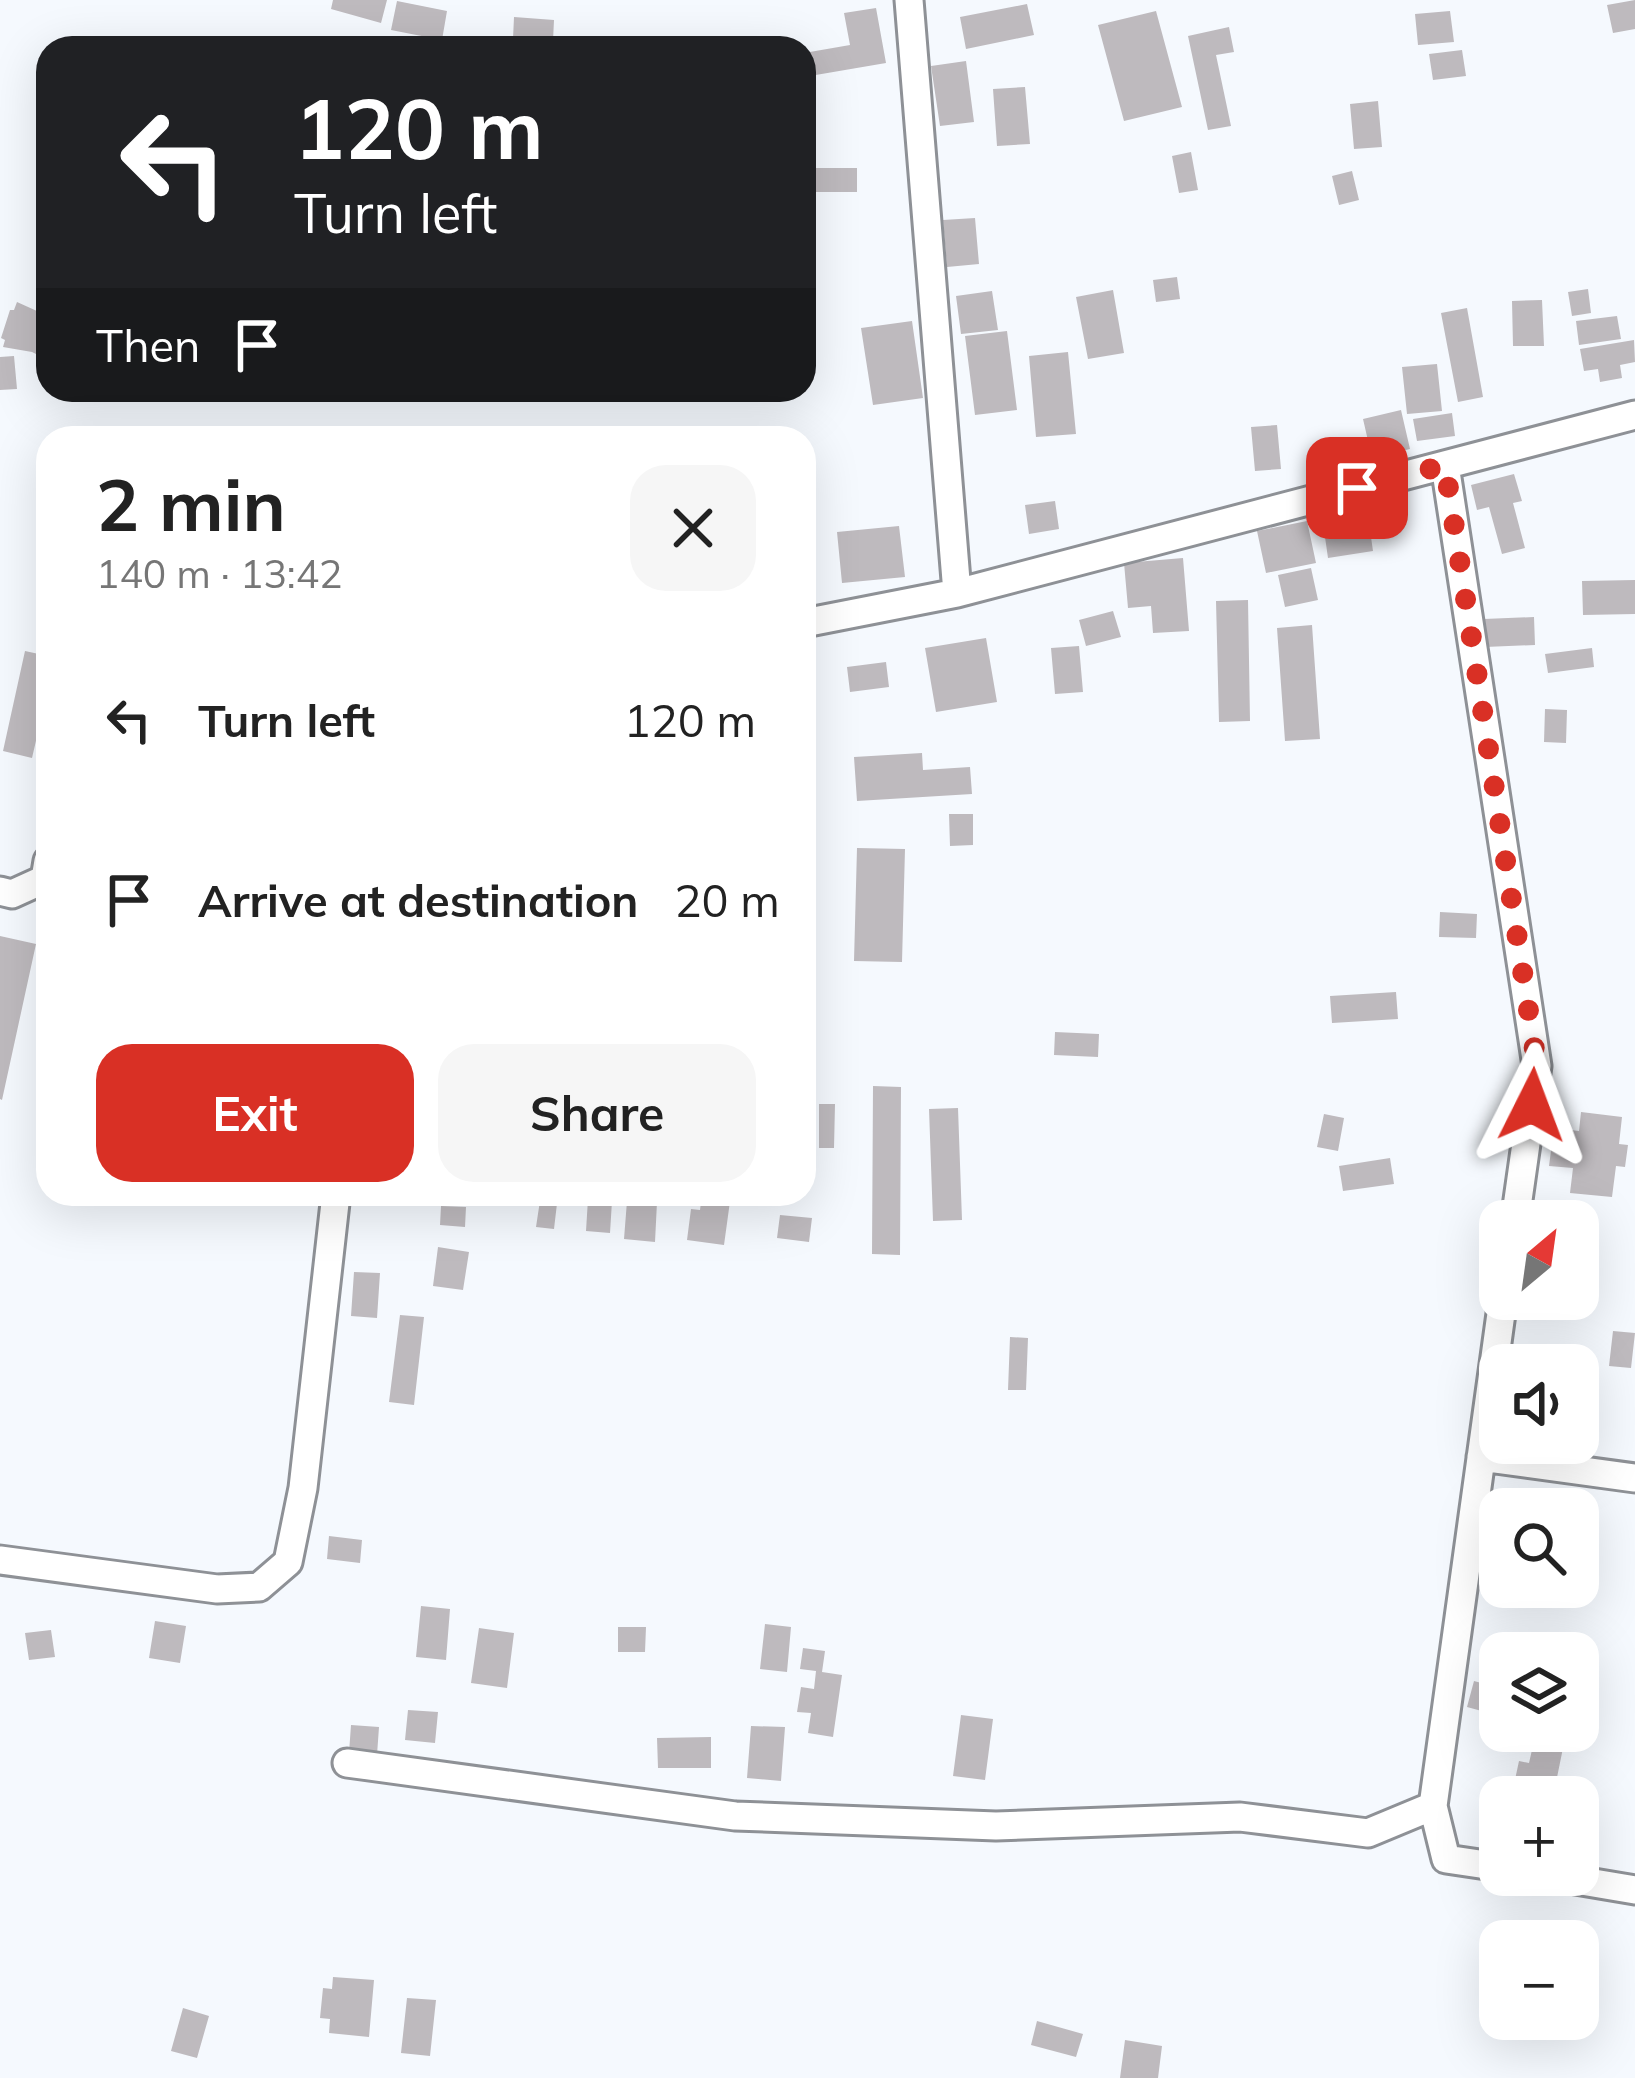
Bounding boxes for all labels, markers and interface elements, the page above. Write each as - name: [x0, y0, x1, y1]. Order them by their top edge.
- text: 120 m: [294, 75, 544, 180]
- icon: left: [96, 84, 252, 240]
- text: Turn left: [294, 179, 497, 247]
- icon: arrive: [224, 312, 290, 378]
- text: Then: [96, 317, 200, 373]
- pin: [1306, 437, 1408, 539]
- icon: arrive: [1324, 455, 1390, 521]
- text: 2 min: [96, 459, 286, 549]
- button: close: [630, 465, 756, 591]
- text: 140 m · 13:42: [96, 549, 342, 598]
- icon: left: [96, 687, 162, 753]
- text: Turn left: [198, 692, 375, 748]
- text: 120 m: [624, 692, 756, 748]
- icon: arrive: [96, 867, 162, 933]
- text: Arrive at destination: [198, 872, 638, 928]
- text: 20 m: [674, 872, 780, 928]
- position arrow: [1469, 1042, 1595, 1168]
- button: Exit: [96, 1044, 414, 1182]
- button: Share: [438, 1044, 756, 1182]
- north arrow: [1479, 1200, 1599, 1320]
- map controls: [1479, 1200, 1599, 2040]
- button: sound: [1479, 1344, 1599, 1464]
- button: search: [1479, 1488, 1599, 1608]
- button: layers: [1479, 1632, 1599, 1752]
- button: +: [1479, 1776, 1599, 1896]
- button: −: [1479, 1920, 1599, 2040]

